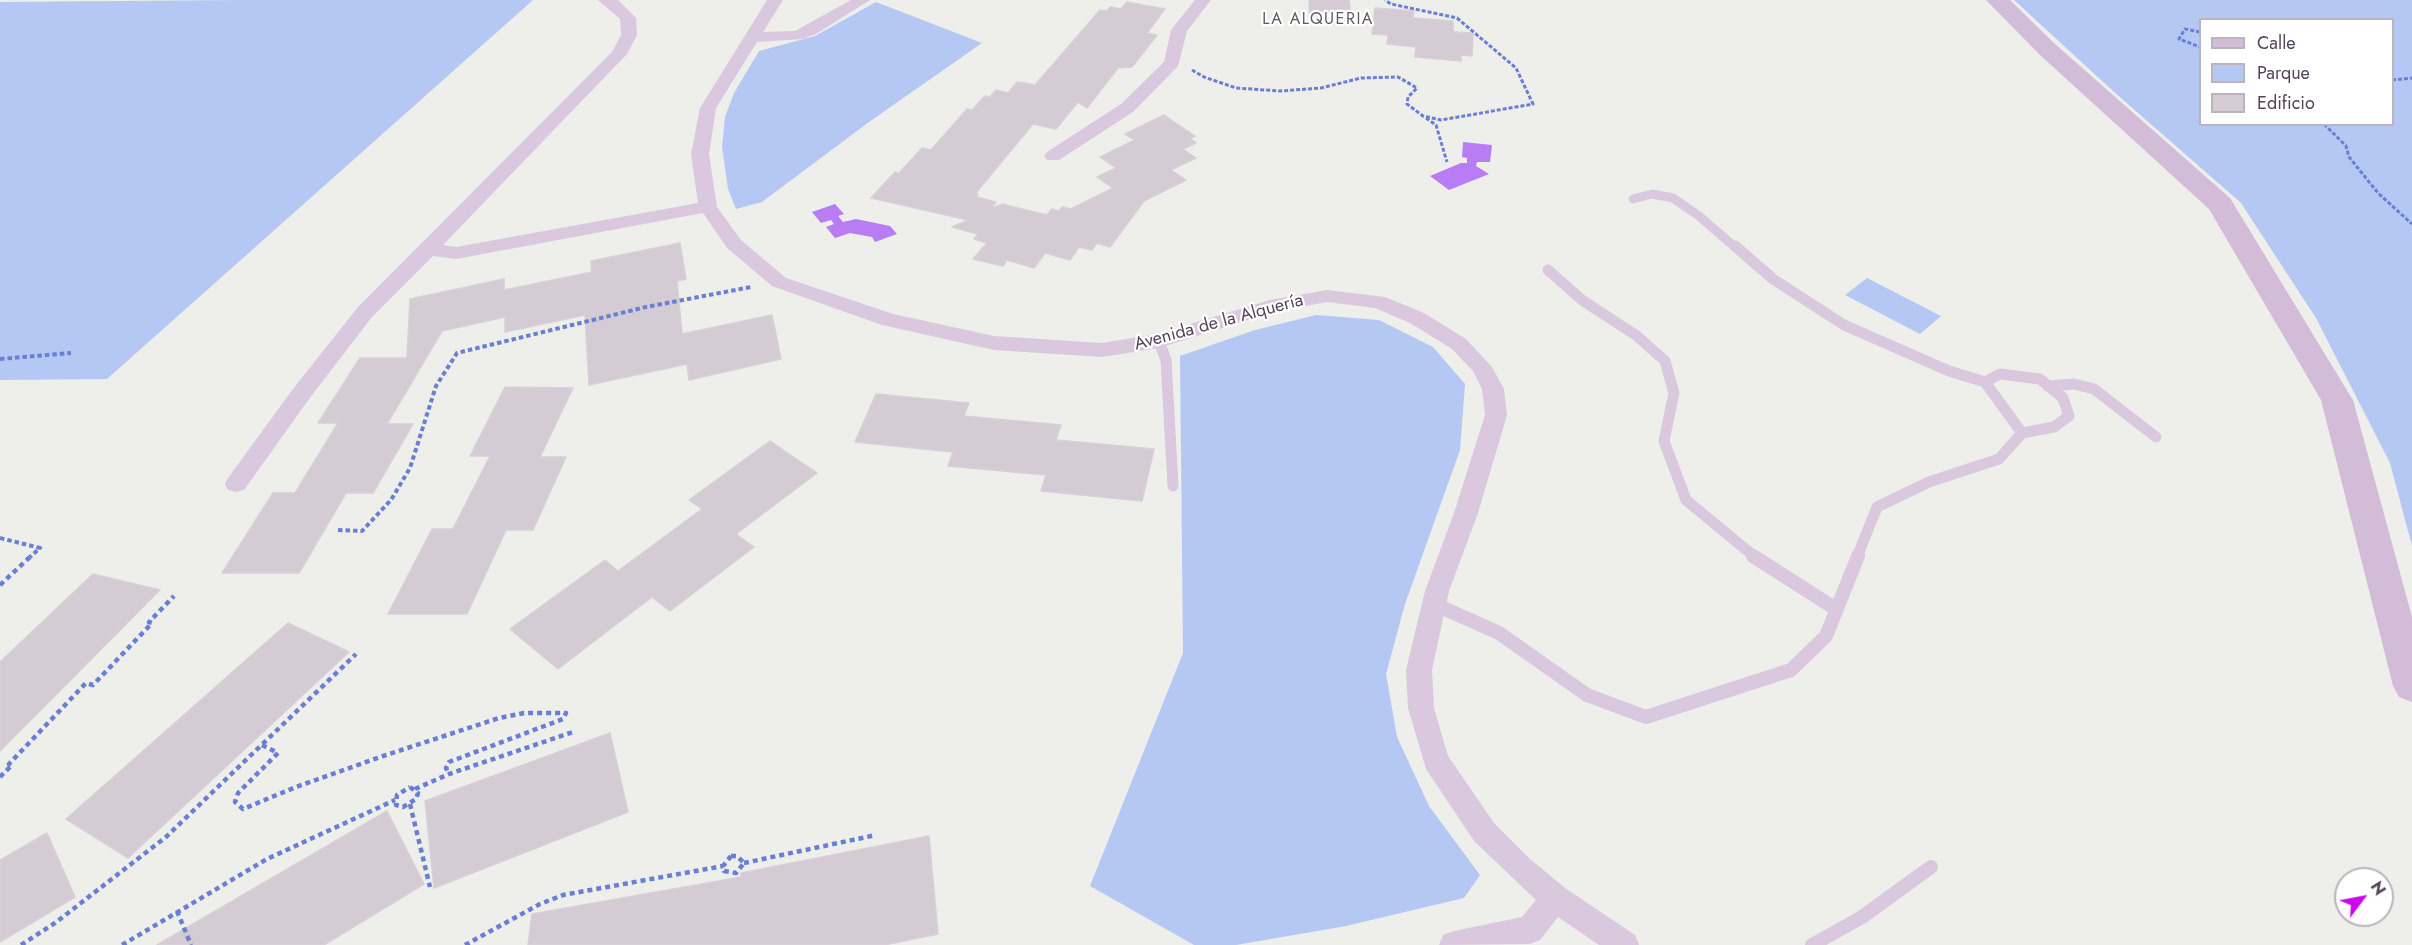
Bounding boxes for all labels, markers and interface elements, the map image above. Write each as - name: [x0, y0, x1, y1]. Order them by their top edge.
- district label: LA ALQUERIA: [1262, 10, 1374, 30]
- legend: [2199, 18, 2394, 126]
- text: Calle: [2257, 30, 2296, 56]
- text: Parque: [2257, 60, 2310, 86]
- text: Edificio: [2257, 90, 2315, 116]
- street label: Avenida de la Alquería: [1132, 290, 1306, 356]
- north arrow: [2334, 867, 2394, 927]
- text: N: [2365, 877, 2391, 900]

